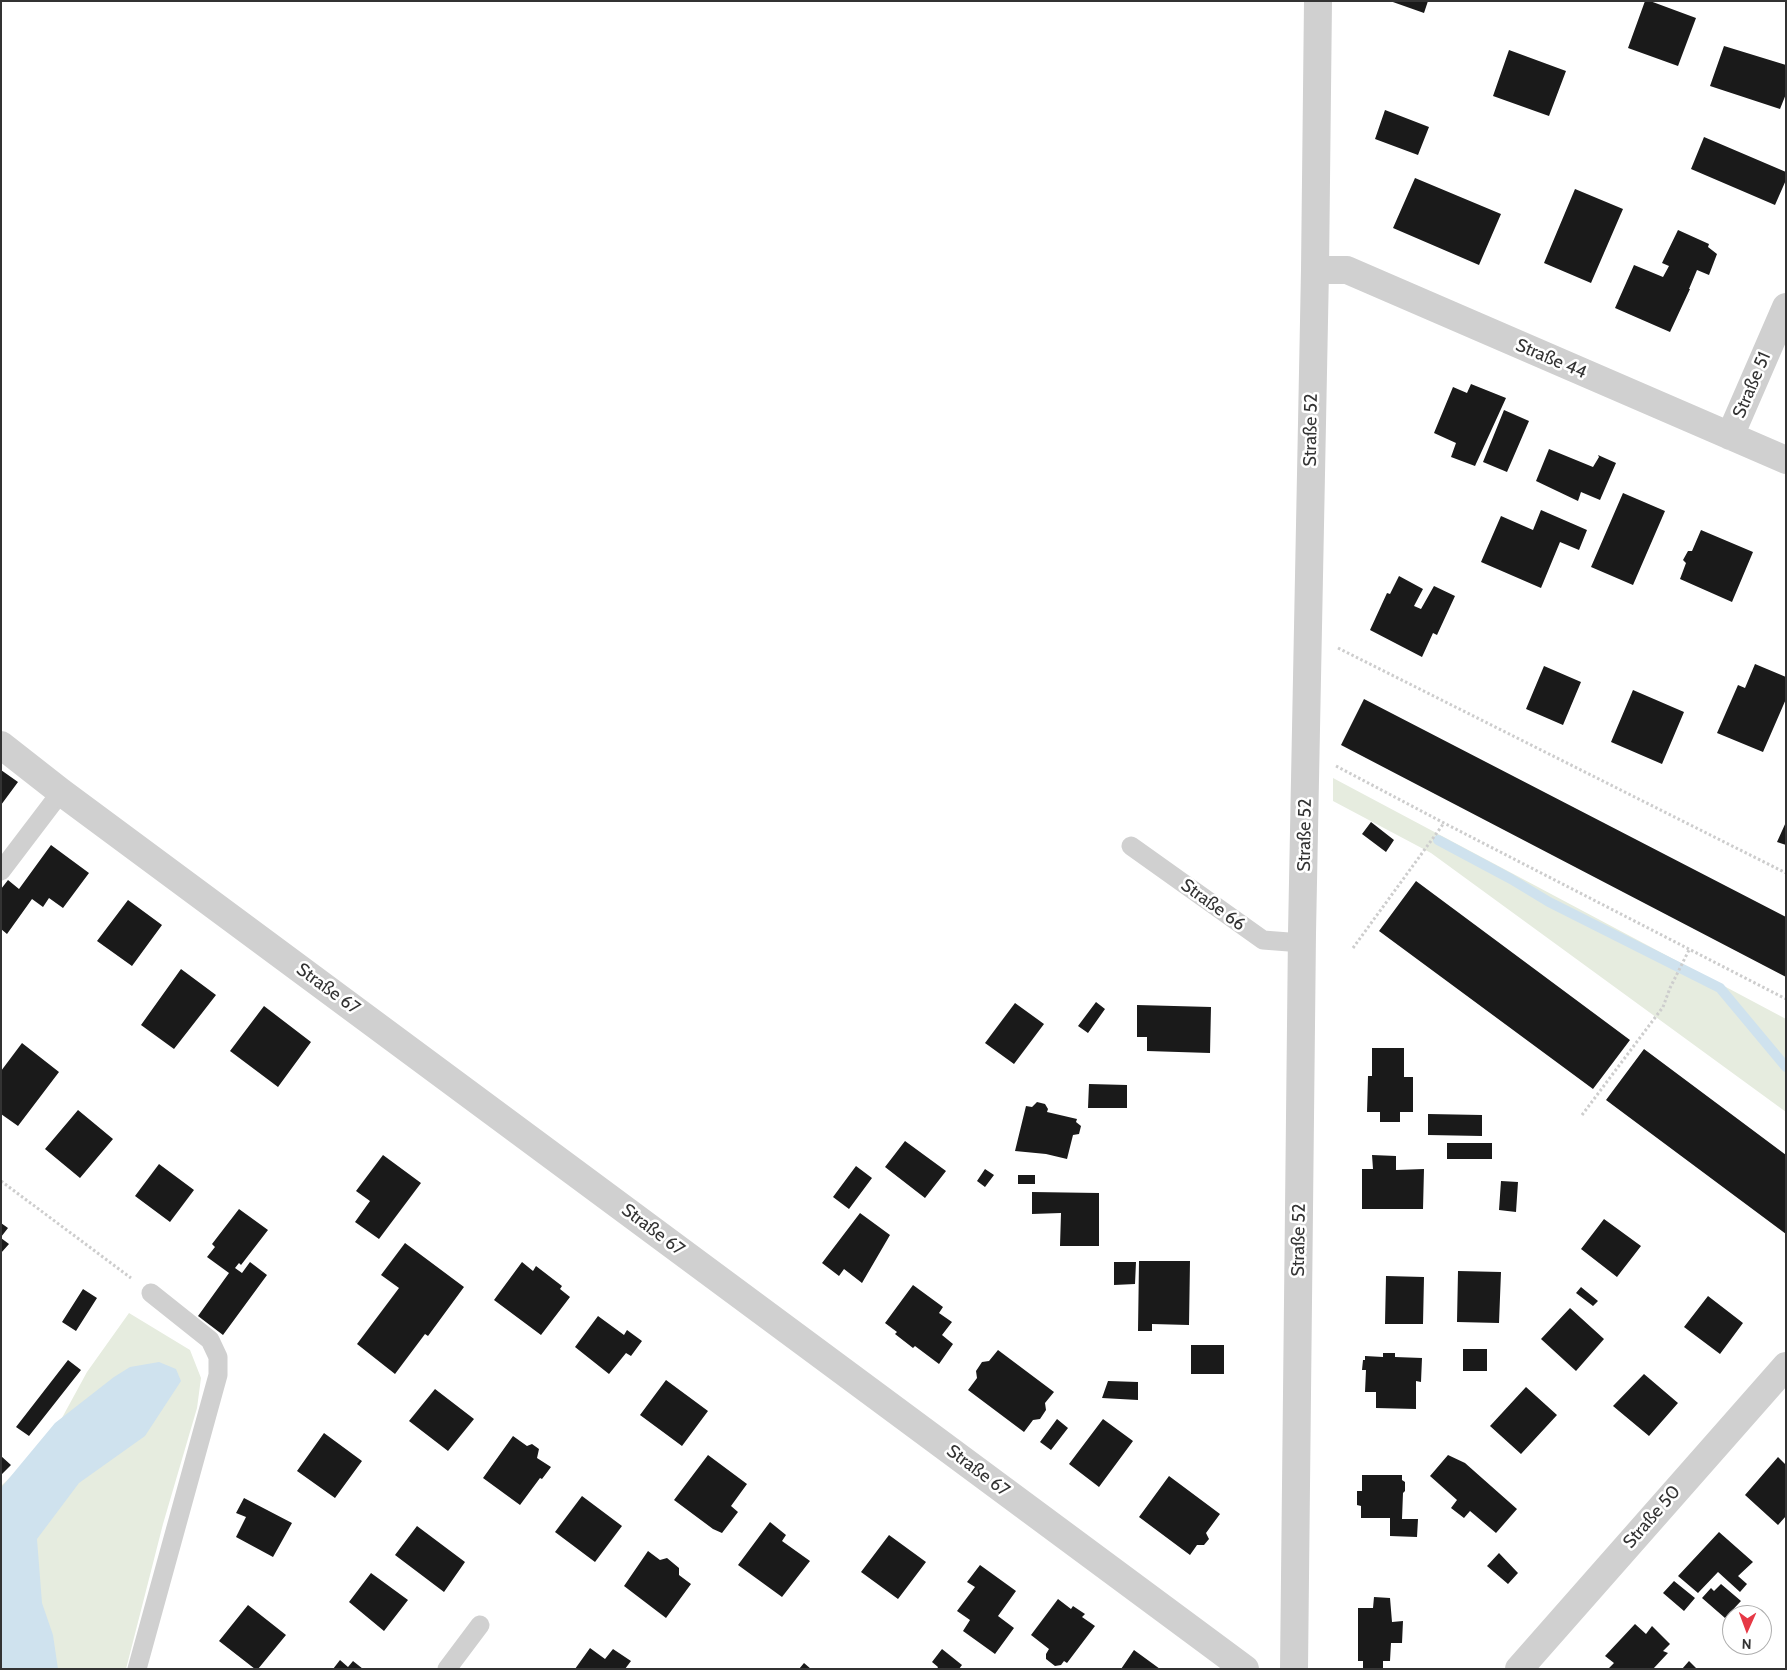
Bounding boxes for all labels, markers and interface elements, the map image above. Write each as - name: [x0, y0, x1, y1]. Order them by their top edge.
- street label: Straße 44: [1512, 334, 1590, 384]
- street label: Straße 51: [1728, 349, 1776, 421]
- street label: Straße 52: [1300, 393, 1322, 467]
- street label: Straße 52: [1294, 798, 1316, 872]
- street label: Straße 66: [1177, 874, 1249, 936]
- street label: Straße 67: [292, 959, 364, 1019]
- street label: Straße 67: [617, 1199, 689, 1261]
- street label: Straße 52: [1288, 1203, 1310, 1277]
- street label: Straße 67: [942, 1440, 1014, 1502]
- street label: Straße 50: [1619, 1481, 1685, 1553]
- north arrow: [1722, 1605, 1772, 1655]
- text: N: [1741, 1635, 1752, 1653]

